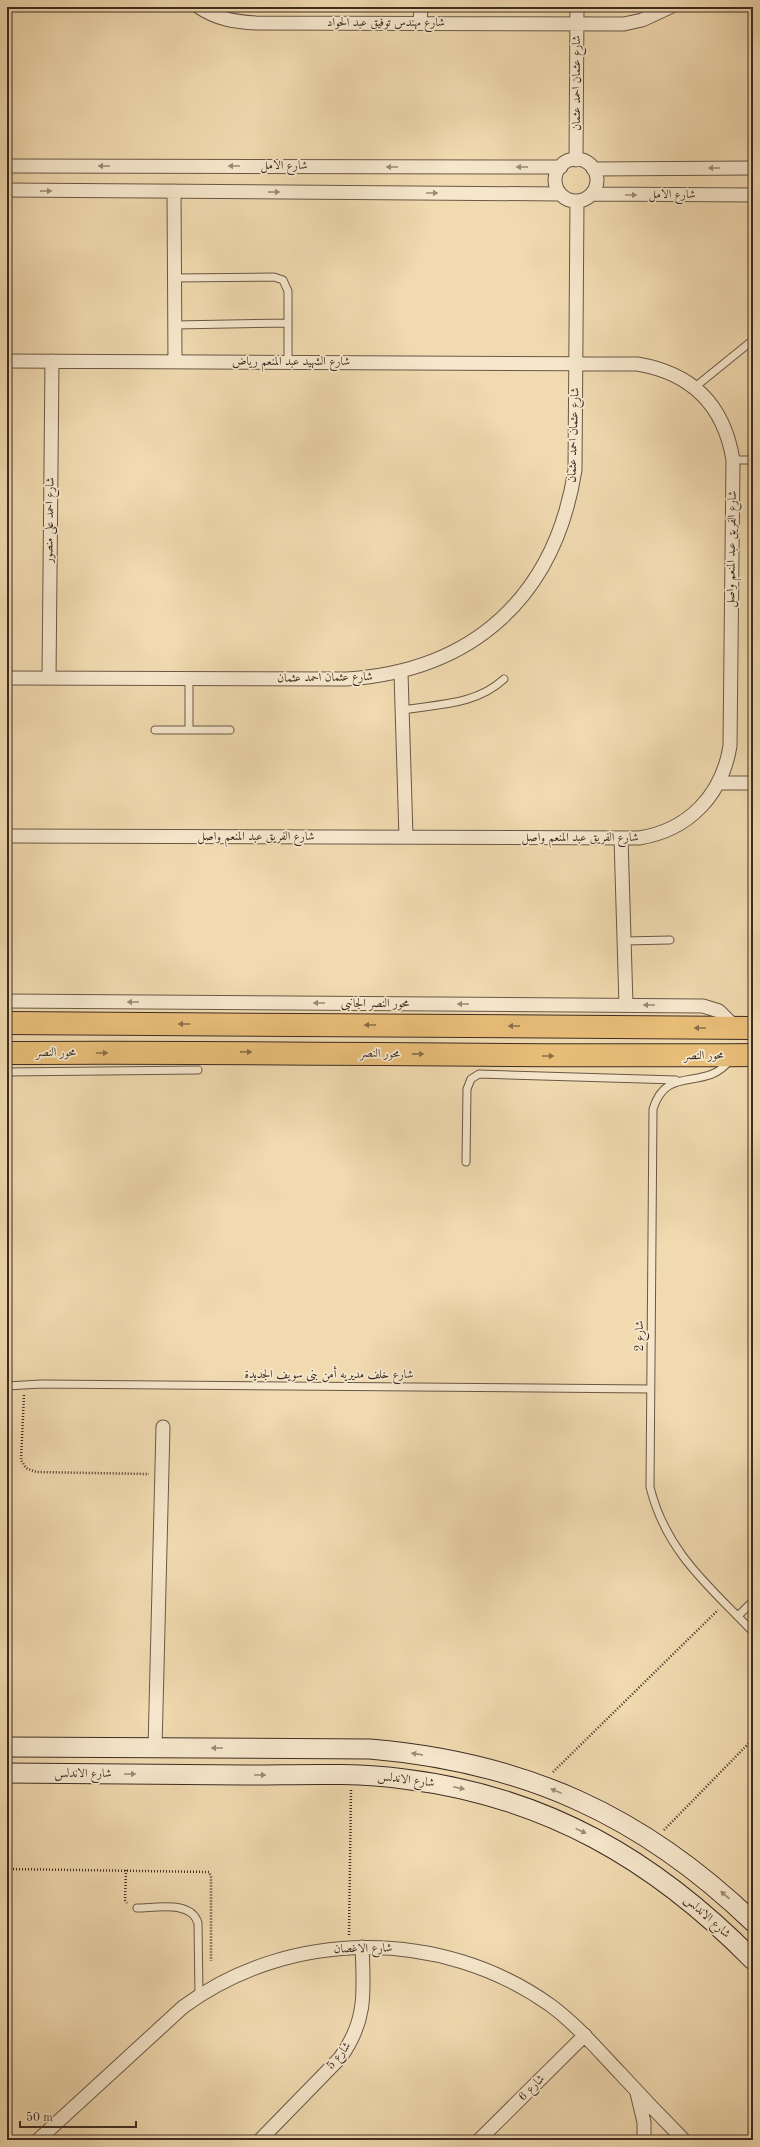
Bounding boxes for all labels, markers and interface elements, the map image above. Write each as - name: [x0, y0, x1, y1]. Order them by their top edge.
- street label: شارع مهندس توفيق عبد الحواد: [327, 17, 445, 33]
- street label: شارع عثمان احمد عثمان: [571, 35, 587, 131]
- street label: شارع الامل: [261, 160, 308, 176]
- one-way arrow: [97, 163, 110, 169]
- one-way arrow: [227, 163, 240, 169]
- one-way arrow: [385, 164, 398, 170]
- one-way arrow: [515, 164, 528, 170]
- one-way arrow: [707, 165, 720, 171]
- one-way arrow: [40, 188, 53, 194]
- one-way arrow: [268, 189, 281, 195]
- street label: شارع الامل: [649, 189, 696, 205]
- one-way arrow: [426, 190, 439, 196]
- one-way arrow: [625, 192, 638, 198]
- street label: شارع الشهيد عبد المنعم رياض: [232, 356, 350, 372]
- street label: شارع عثمان احمد عثمان: [566, 387, 586, 483]
- street label: شارع احمد على منصور: [43, 477, 61, 564]
- street label: شارع الفريق عبد المنعم واصل: [725, 490, 743, 608]
- street label: شارع عثمان احمد عثمان: [277, 671, 373, 689]
- street label: شارع الفريق عبد المنعم واصل: [198, 831, 315, 847]
- street label: شارع الفريق عبد المنعم واصل: [522, 832, 639, 848]
- street label: محور النصر الجانبى: [341, 998, 410, 1012]
- one-way arrow: [126, 999, 139, 1005]
- one-way arrow: [312, 1000, 325, 1006]
- one-way arrow: [456, 1001, 469, 1007]
- one-way arrow: [642, 1002, 655, 1008]
- one-way arrow: [177, 1021, 190, 1027]
- one-way arrow: [363, 1022, 376, 1028]
- one-way arrow: [507, 1023, 520, 1029]
- one-way arrow: [693, 1025, 706, 1031]
- street label: محور النصر: [34, 1047, 77, 1060]
- street label: محور النصر: [358, 1048, 401, 1061]
- one-way arrow: [96, 1049, 108, 1056]
- one-way arrow: [240, 1049, 253, 1055]
- street label: محور النصر: [682, 1050, 725, 1063]
- one-way arrow: [412, 1051, 425, 1057]
- one-way arrow: [542, 1053, 555, 1059]
- street label: شارع 2: [634, 1320, 650, 1352]
- street label: شارع خلف مديريه أمن بنى سويف الجديدة: [245, 1366, 414, 1385]
- one-way arrow: [210, 1745, 223, 1751]
- one-way arrow: [411, 1750, 423, 1756]
- street label: شارع الاندلس: [54, 1768, 112, 1784]
- one-way arrow: [124, 1771, 137, 1777]
- street label: شارع الاندلس: [376, 1771, 435, 1793]
- one-way arrow: [254, 1772, 267, 1778]
- one-way arrow: [453, 1786, 465, 1792]
- one-way arrow: [549, 1787, 561, 1793]
- one-way arrow: [576, 1828, 587, 1834]
- one-way arrow: [719, 1891, 730, 1900]
- street label: شارع الاندلس: [679, 1893, 732, 1944]
- street label: شارع الاغصان: [334, 1942, 393, 1960]
- street label: شارع 5: [324, 2039, 357, 2074]
- street label: شارع 6: [517, 2073, 550, 2106]
- scale bar: [20, 2103, 136, 2129]
- text: 50 m: [26, 2111, 53, 2124]

